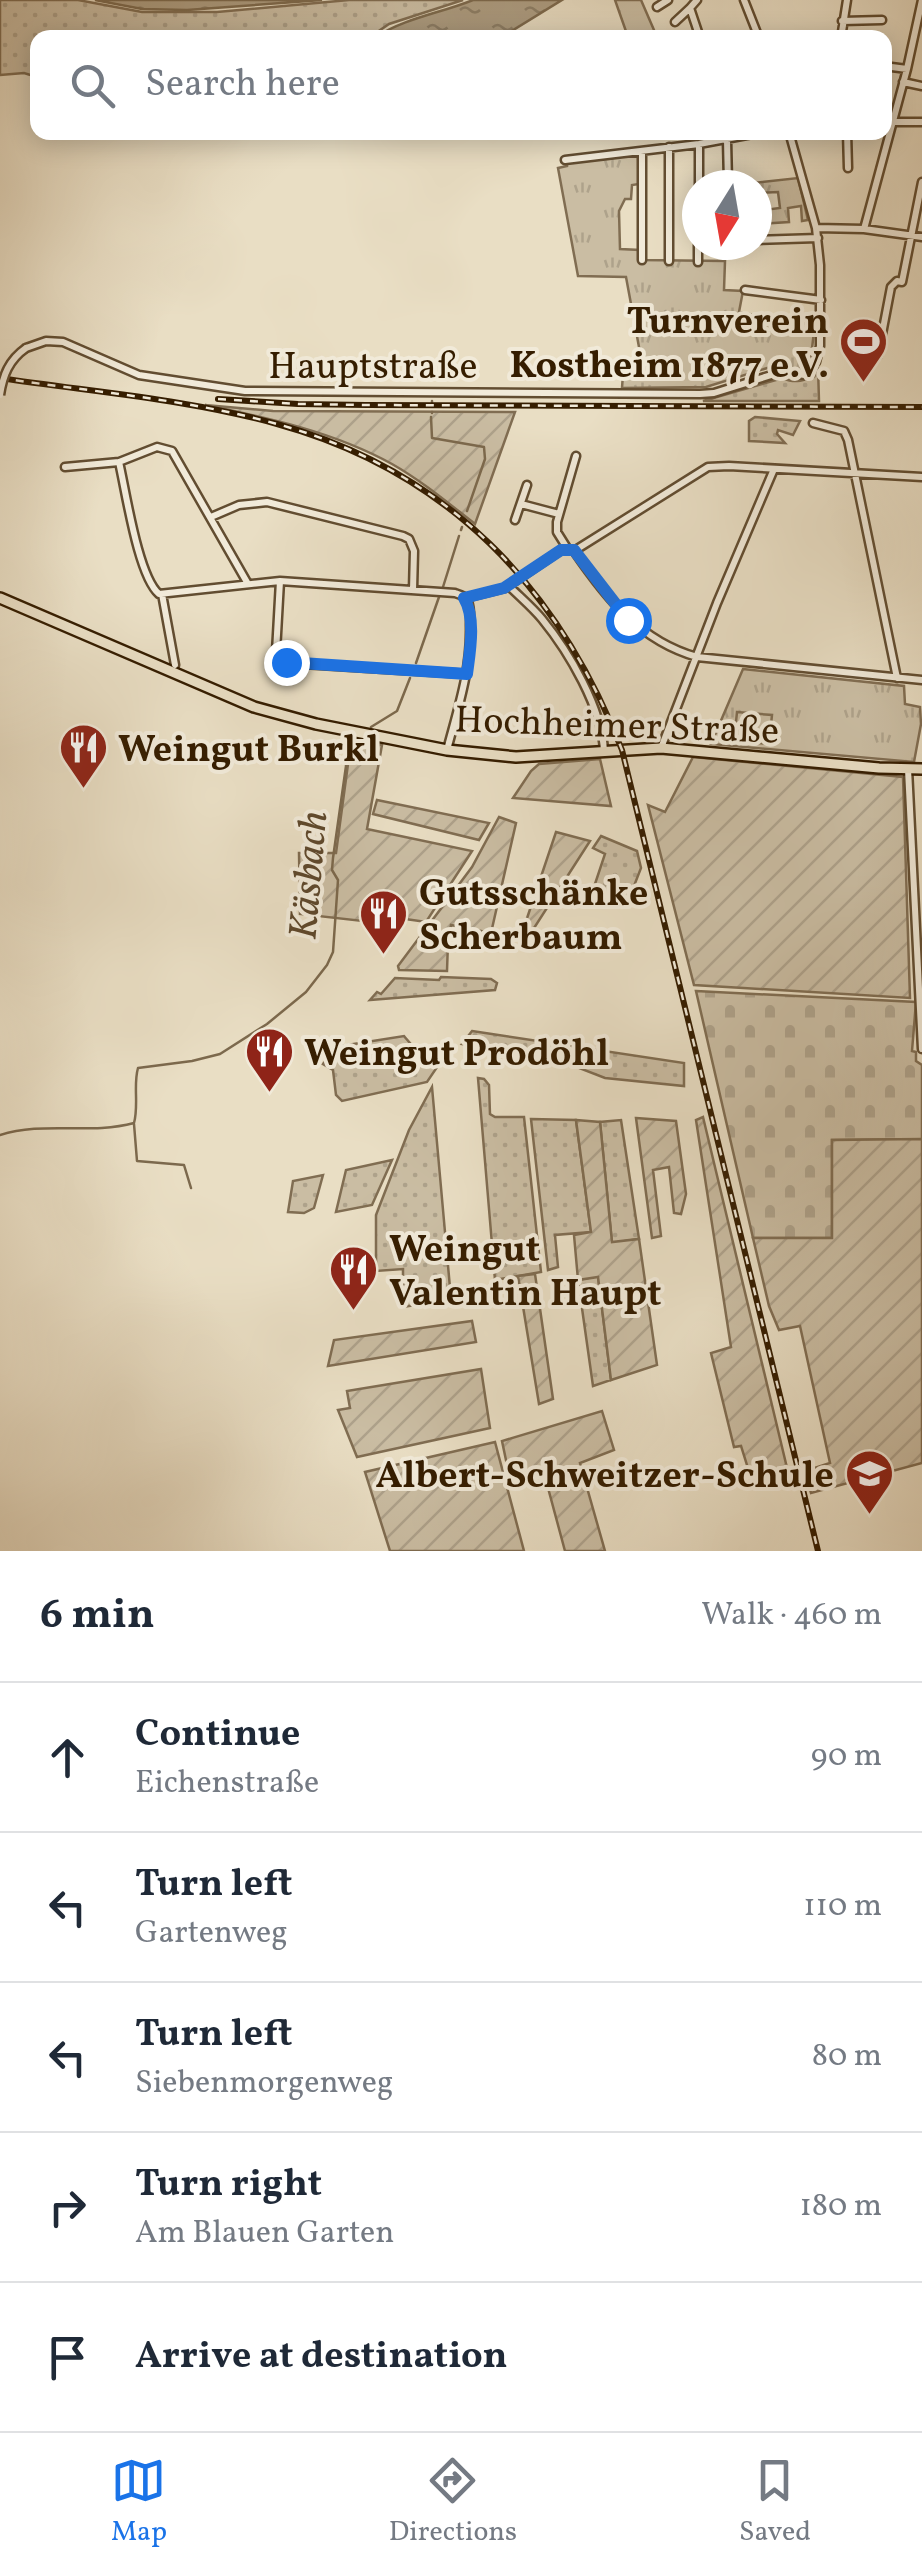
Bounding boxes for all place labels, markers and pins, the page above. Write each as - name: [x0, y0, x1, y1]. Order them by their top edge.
- place label: Turnverein Kostheim 1877 e.V.: [509, 297, 829, 394]
- sports icon: Turnverein Kostheim 1877 e.V.: [838, 316, 890, 384]
- restaurant icon: Weingut Burkl: [57, 722, 109, 790]
- place label: Weingut Burkl: [118, 725, 379, 778]
- place label: Gutsschänke Scherbaum: [419, 869, 648, 966]
- restaurant icon: Gutsschänke Scherbaum: [358, 888, 410, 956]
- restaurant icon: Weingut Prodöhl: [243, 1026, 295, 1094]
- place label: Weingut Prodöhl: [304, 1029, 609, 1082]
- place label: Weingut Valentin Haupt: [389, 1225, 662, 1322]
- restaurant icon: Weingut Valentin Haupt: [328, 1244, 380, 1312]
- school or university icon: Albert-Schweitzer-Schule: [843, 1448, 895, 1516]
- place label: Albert-Schweitzer-Schule: [375, 1451, 834, 1504]

